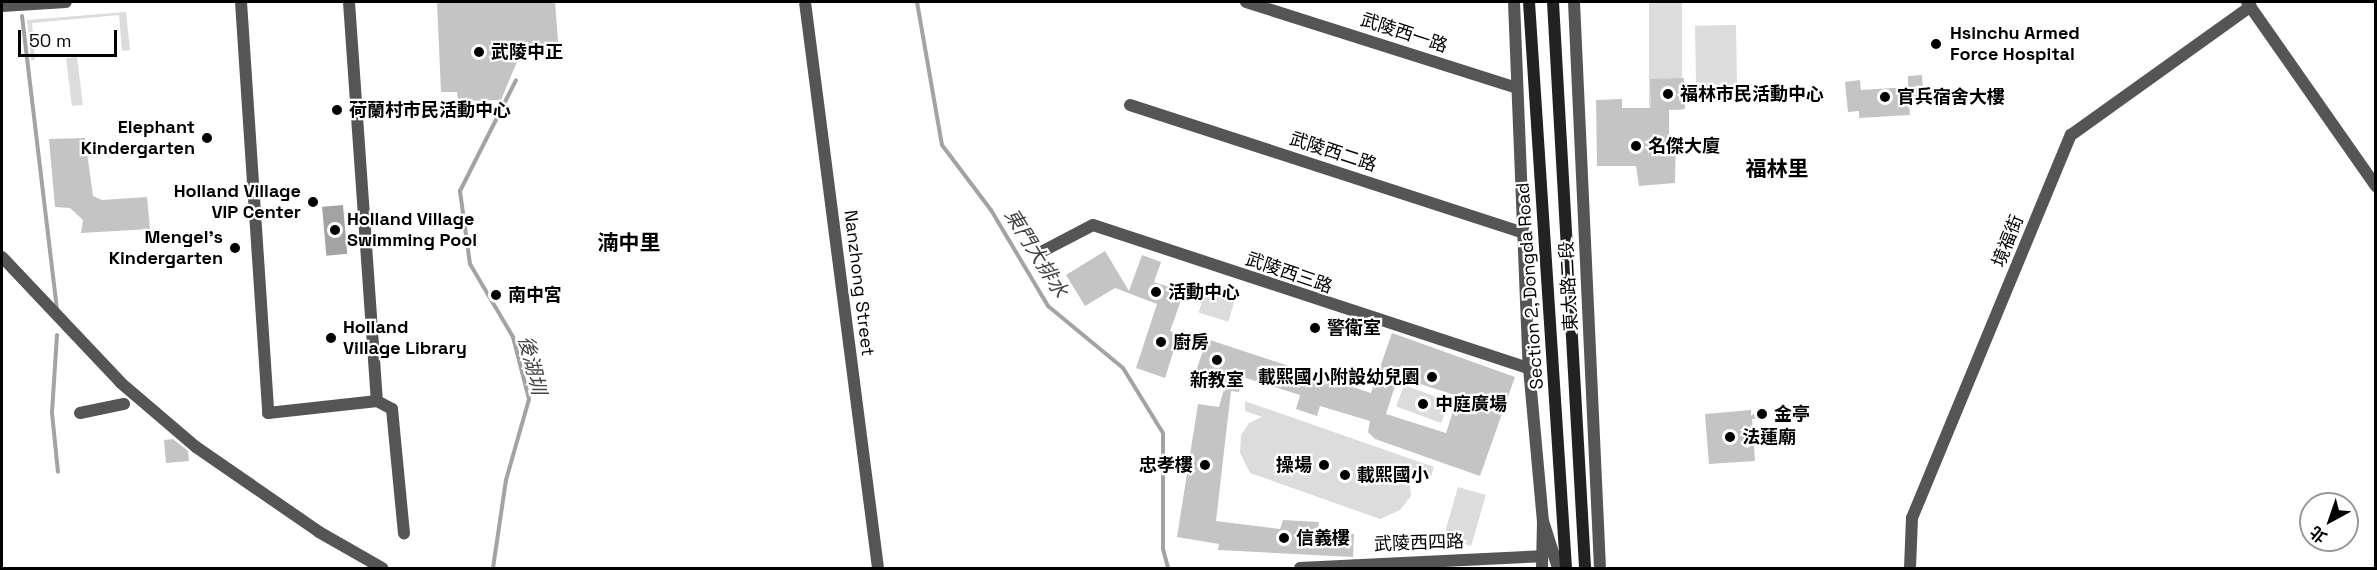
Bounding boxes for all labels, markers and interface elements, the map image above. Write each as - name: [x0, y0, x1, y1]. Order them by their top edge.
- street label: 武陵西一路: [1358, 9, 1450, 57]
- scale bar: [21, 18, 120, 56]
- place label: Hsinchu Armed Force Hospital: [1950, 23, 2080, 66]
- text: 50 m: [29, 29, 71, 52]
- marker: Hsinchu Armed Force Hospital: [1927, 35, 1945, 53]
- place label: 武陵中正: [491, 41, 563, 63]
- marker: 武陵中正: [472, 45, 486, 59]
- place label: 福林市民活動中心: [1680, 83, 1824, 105]
- place label: 官兵宿舍大樓: [1897, 86, 2005, 108]
- marker: 福林市民活動中心: [1661, 87, 1675, 101]
- marker: 官兵宿舍大樓: [1878, 90, 1892, 104]
- place label: 荷蘭村市民活動中心: [349, 99, 511, 121]
- marker: 荷蘭村市民活動中心: [330, 103, 344, 117]
- place label: Elephant Kindergarten: [81, 117, 195, 160]
- street label: 武陵西二路: [1287, 128, 1379, 176]
- marker: Elephant Kindergarten: [200, 131, 214, 145]
- place label: 名傑大廈: [1648, 135, 1720, 157]
- marker: 名傑大廈: [1629, 139, 1643, 153]
- district label: 福林里: [1746, 156, 1808, 182]
- place label: Holland Village VIP Center: [173, 181, 301, 224]
- street label: Section 2, Dongda Road: [1512, 182, 1548, 390]
- marker: Holland Village VIP Center: [306, 195, 320, 209]
- water label: 東門大排水: [999, 204, 1073, 302]
- place label: Holland Village Swimming Pool: [347, 209, 477, 252]
- street label: Nanzhong Street: [839, 209, 879, 357]
- street label: 境福街: [1988, 212, 2028, 270]
- marker: Holland Village Swimming Pool: [328, 223, 342, 237]
- place label: Mengel's Kindergarten: [109, 227, 223, 270]
- district label: 湳中里: [598, 230, 660, 256]
- street label: 東大路二段: [1556, 240, 1582, 332]
- marker: Mengel's Kindergarten: [228, 241, 242, 255]
- street label: 武陵西三路: [1243, 248, 1335, 298]
- place label: 活動中心: [1168, 281, 1240, 303]
- place label: 南中宮: [508, 284, 562, 306]
- marker: 活動中心: [1149, 285, 1163, 299]
- marker: 南中宮: [489, 288, 503, 302]
- place label: Holland Village Library: [343, 317, 467, 360]
- place label: 警衛室: [1327, 317, 1381, 339]
- marker: 警衛室: [1308, 321, 1322, 335]
- marker: Holland Village Library: [324, 331, 338, 345]
- place label: 廚房: [1173, 331, 1209, 353]
- water label: 後湖圳: [513, 333, 551, 397]
- marker: 廚房: [1154, 335, 1168, 349]
- marker: 新教室: [1210, 353, 1224, 367]
- place label: 載熙國小附設幼兒園: [1258, 366, 1420, 388]
- place label: 新教室: [1190, 369, 1244, 391]
- marker: 載熙國小附設幼兒園: [1425, 370, 1439, 384]
- place label: 中庭廣場: [1435, 393, 1507, 415]
- marker: 中庭廣場: [1416, 397, 1430, 411]
- place label: 金亭: [1774, 403, 1810, 425]
- marker: 金亭: [1755, 407, 1769, 421]
- place label: 法蓮廟: [1742, 426, 1796, 448]
- marker: 法蓮廟: [1723, 430, 1737, 444]
- place label: 忠孝樓: [1139, 454, 1193, 476]
- place label: 操場: [1276, 454, 1312, 476]
- marker: 忠孝樓: [1198, 458, 1212, 472]
- marker: 操場: [1317, 458, 1331, 472]
- place label: 載熙國小: [1357, 464, 1429, 486]
- marker: 載熙國小: [1338, 468, 1352, 482]
- north arrow: [2299, 492, 2359, 552]
- text: 北: [2306, 521, 2331, 548]
- place label: 信義樓: [1296, 527, 1350, 549]
- marker: 信義樓: [1277, 531, 1291, 545]
- street label: 武陵西四路: [1374, 531, 1464, 555]

